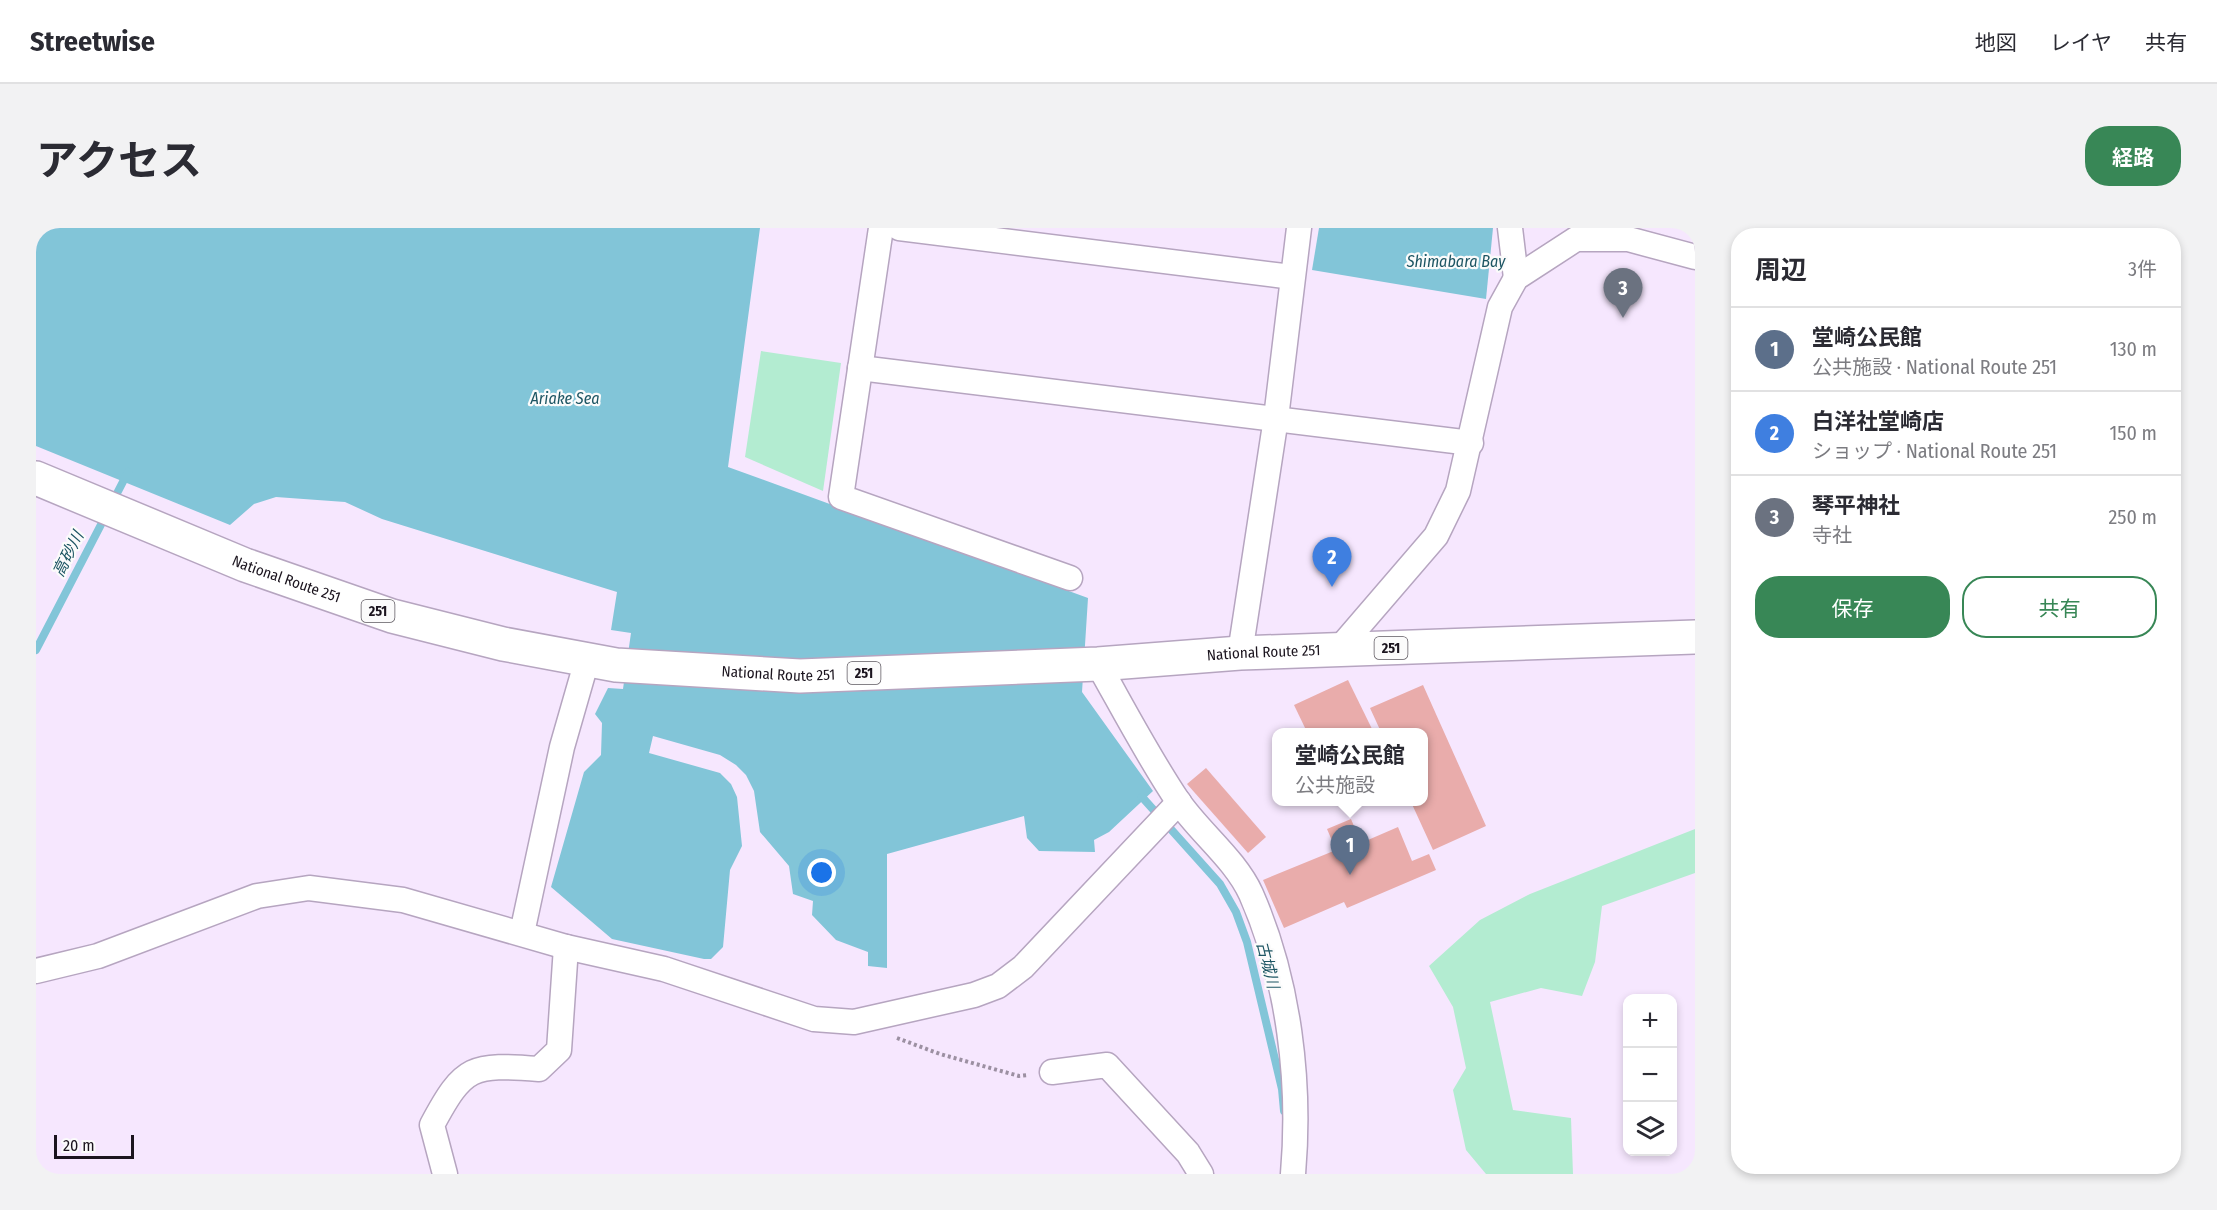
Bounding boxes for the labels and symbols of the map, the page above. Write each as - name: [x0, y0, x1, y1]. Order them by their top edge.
- water label: Shimabara Bay: [1406, 252, 1506, 271]
- pin: 3: [1604, 268, 1642, 318]
- water label: Ariake Sea: [530, 389, 600, 408]
- water label: 高砂川: [49, 527, 88, 580]
- pin: 2: [1312, 538, 1352, 587]
- street label: National Route 251: [229, 552, 343, 606]
- road number: 251: [362, 600, 394, 622]
- road number: 251: [1374, 637, 1408, 659]
- street label: National Route 251: [1206, 641, 1321, 665]
- street label: National Route 251: [721, 662, 835, 685]
- road number: 251: [848, 662, 880, 684]
- pin: 1: [1330, 826, 1370, 875]
- your location: [807, 858, 836, 887]
- water label: 古城川: [1253, 939, 1284, 993]
- scale bar: [54, 1132, 134, 1160]

